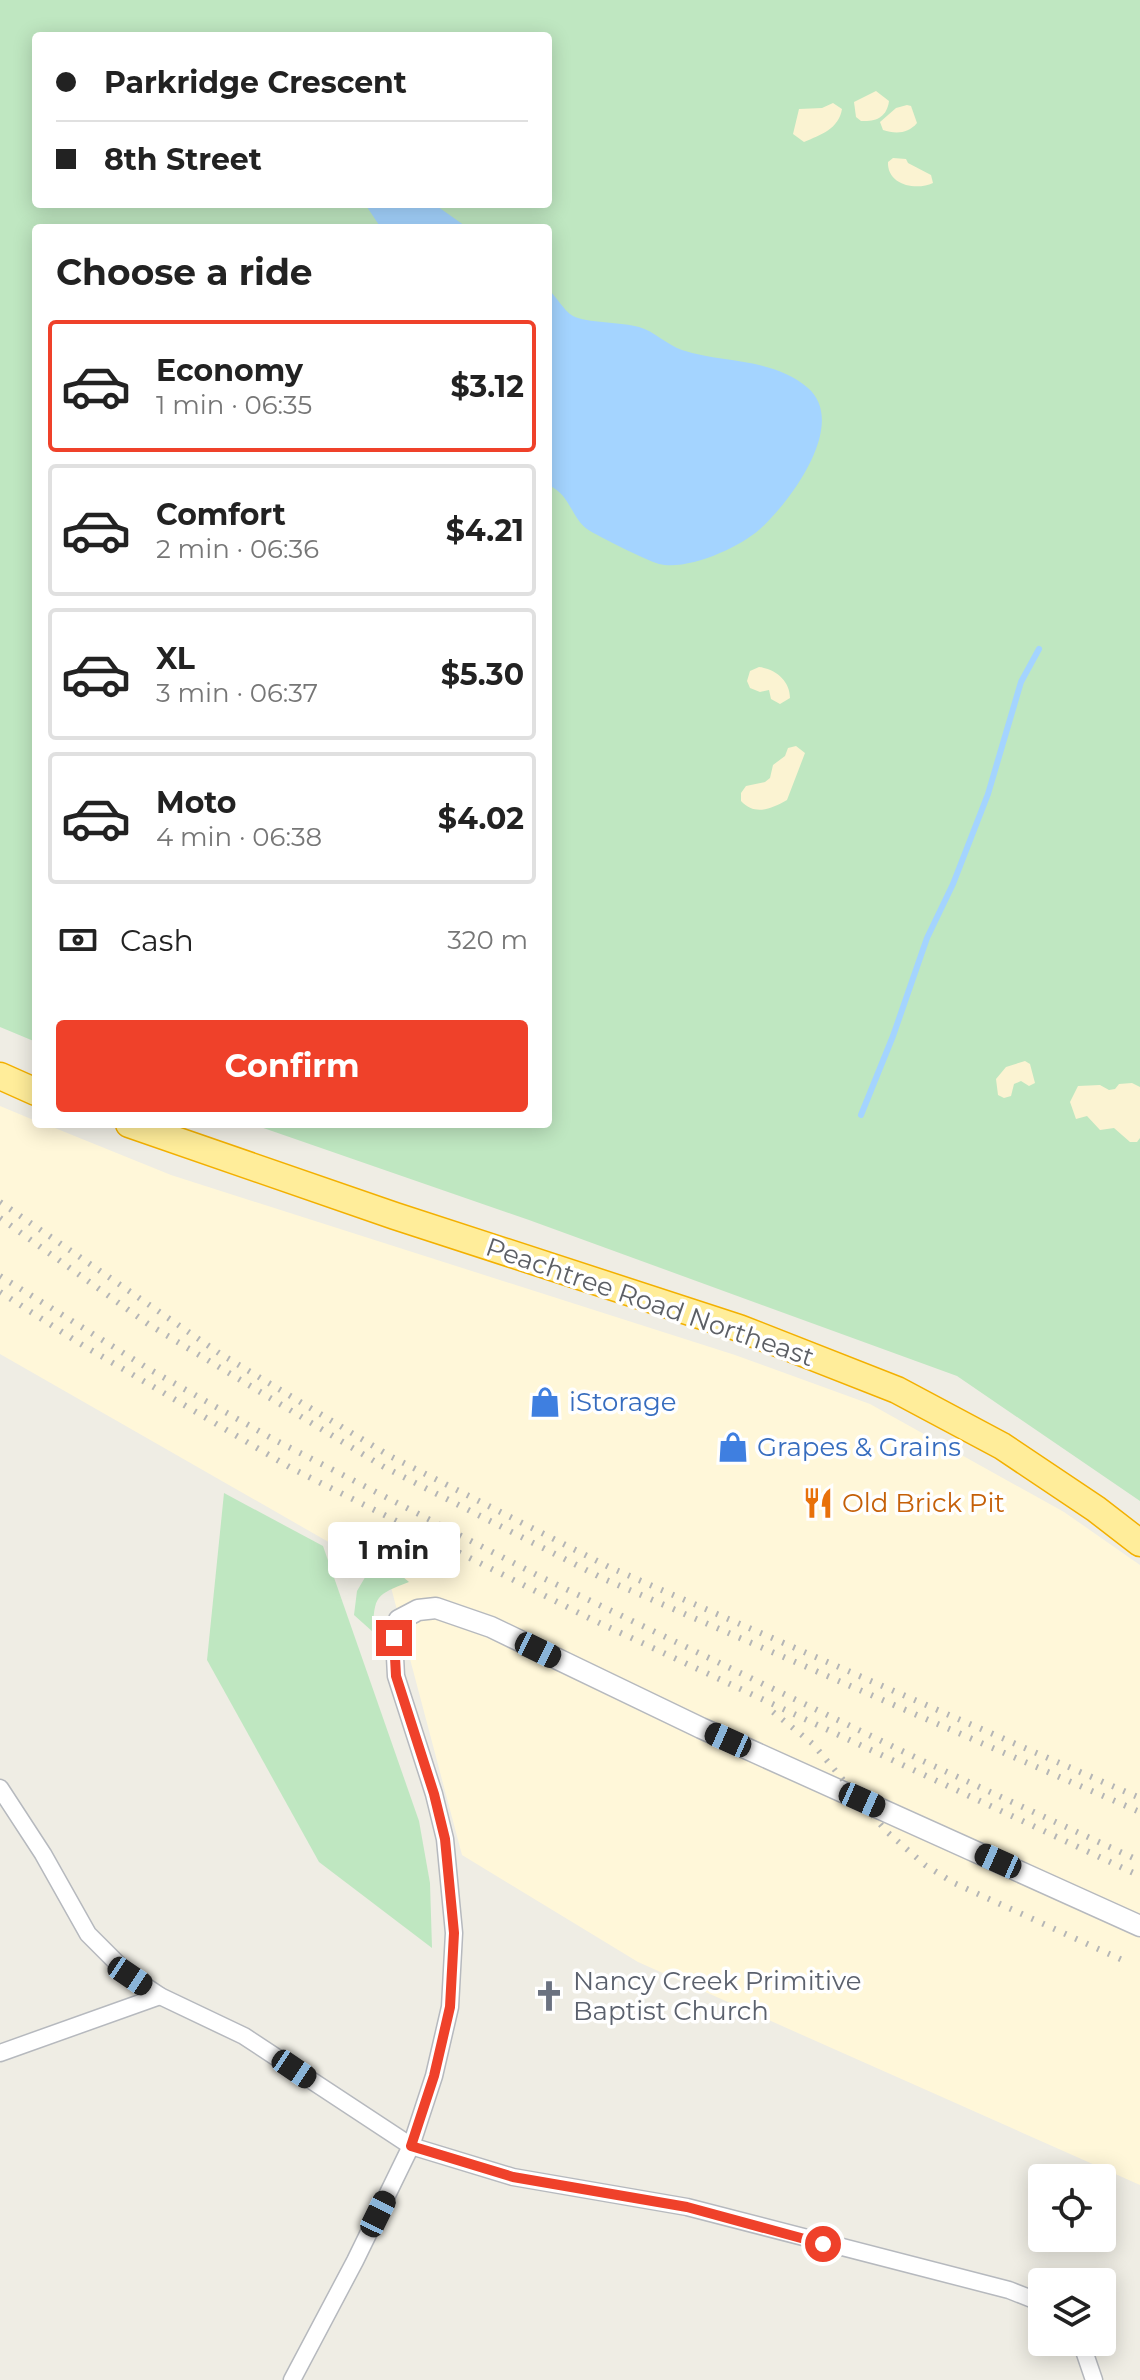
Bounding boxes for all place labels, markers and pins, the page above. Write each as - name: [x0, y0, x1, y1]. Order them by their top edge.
- shop icon: iStorage: [528, 1385, 562, 1419]
- place label: iStorage: [569, 1386, 677, 1418]
- shop icon: Grapes & Grains: [716, 1430, 750, 1464]
- place label: Grapes & Grains: [757, 1431, 961, 1463]
- restaurant icon: Old Brick Pit: [801, 1486, 835, 1520]
- place label: Old Brick Pit: [842, 1487, 1005, 1519]
- place label: Nancy Creek Primitive Baptist Church: [573, 1965, 861, 2027]
- church icon: Nancy Creek Primitive Baptist Church: [532, 1979, 566, 2013]

